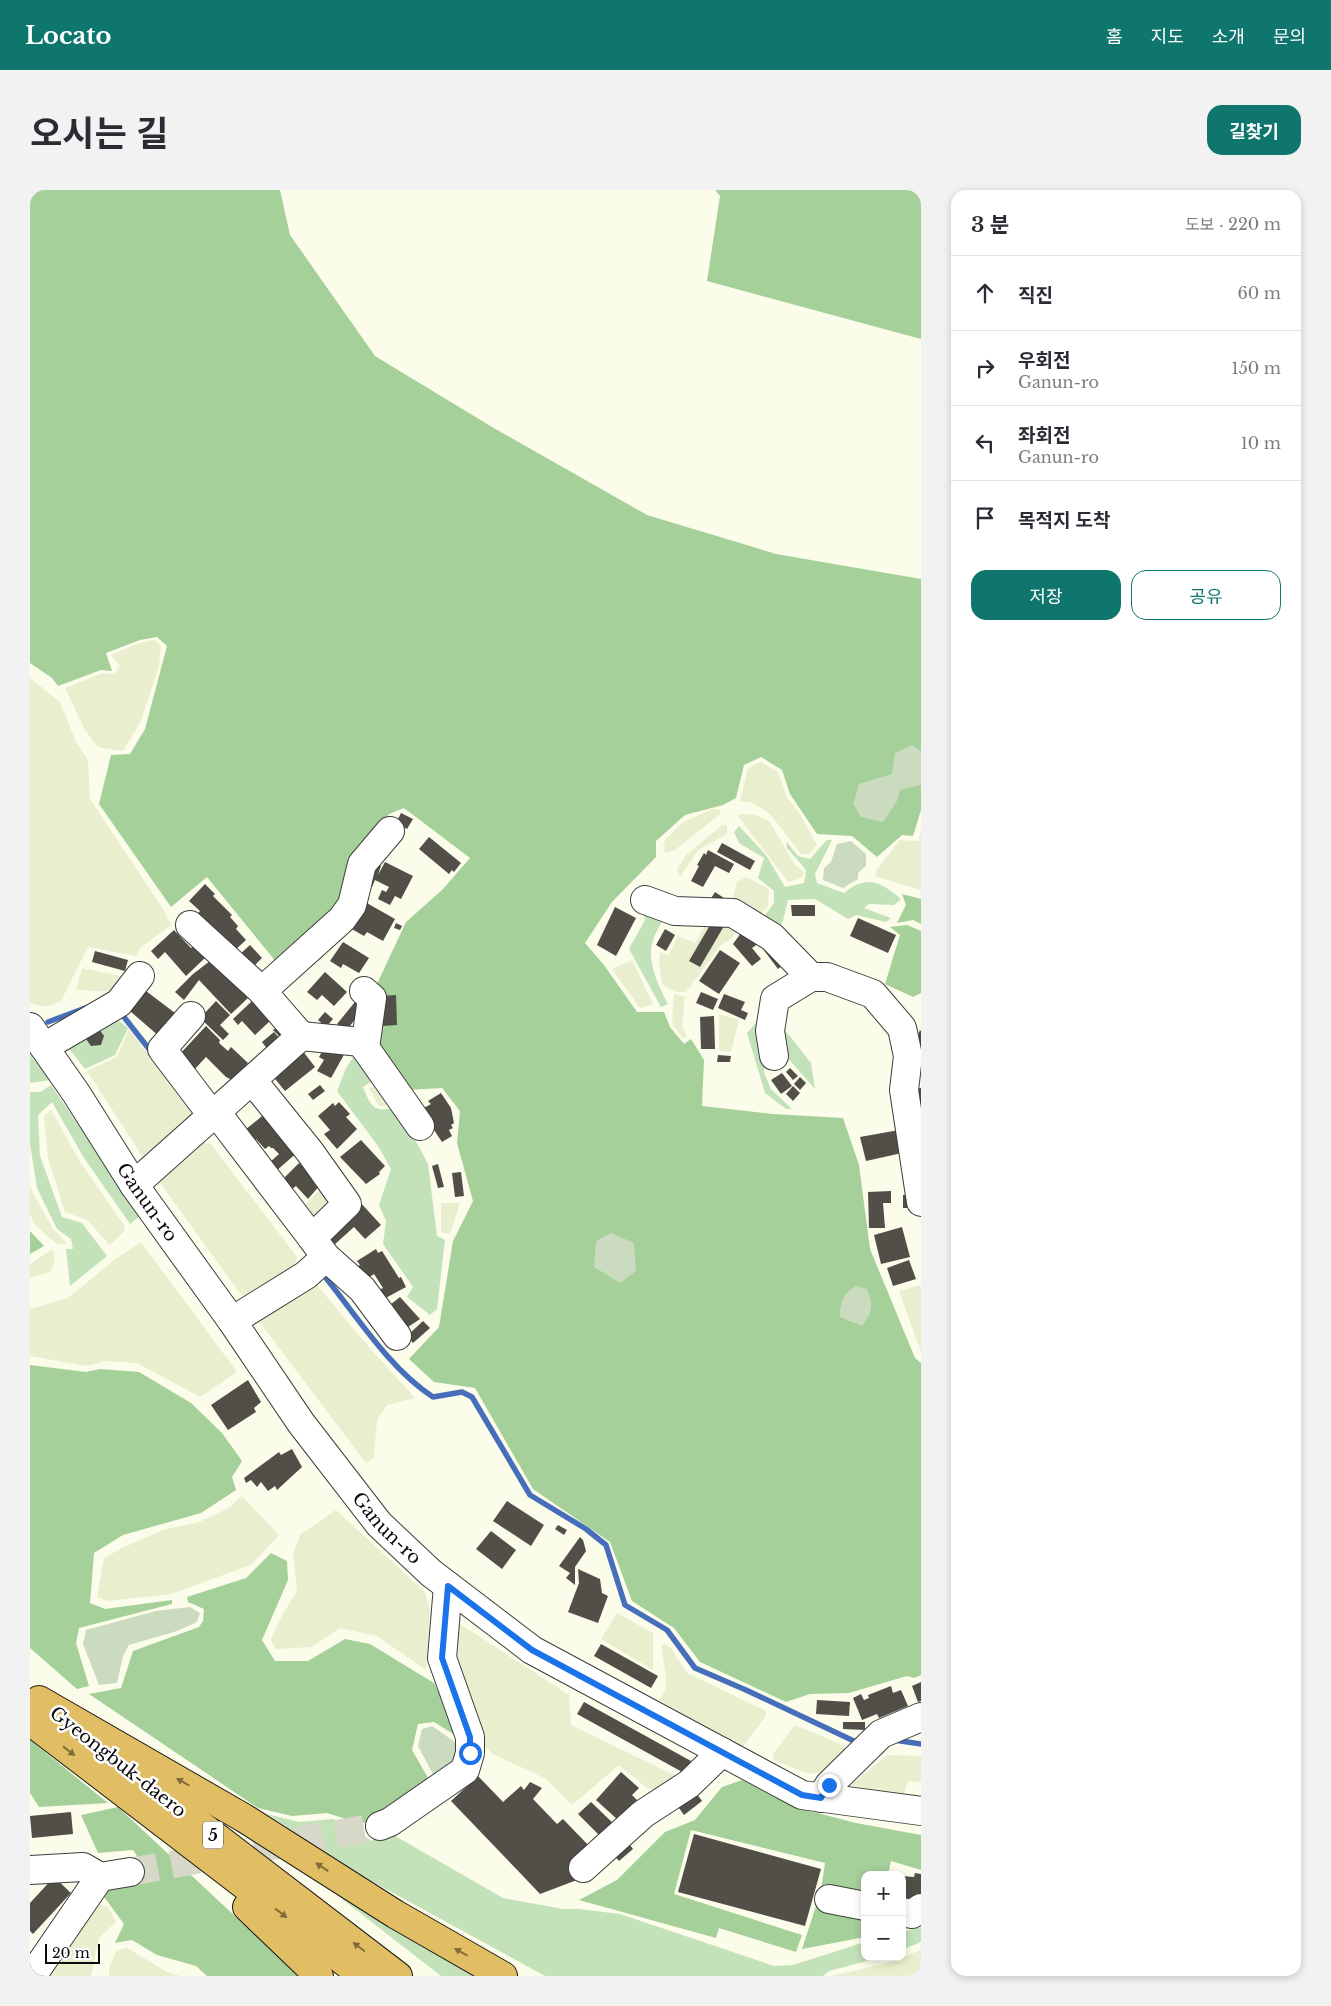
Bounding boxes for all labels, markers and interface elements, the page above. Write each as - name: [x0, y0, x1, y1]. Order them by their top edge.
- text: Locato: [25, 21, 111, 50]
- text: 홈: [1106, 26, 1123, 48]
- text: 지도: [1151, 26, 1184, 48]
- text: 소개: [1212, 26, 1245, 48]
- text: 문의: [1273, 26, 1306, 48]
- button: 길찾기: [1207, 105, 1301, 155]
- text: 오시는 길: [30, 112, 168, 155]
- text: 3 분: [971, 212, 1009, 238]
- text: 도보 · 220 m: [1185, 214, 1281, 234]
- icon: ahead: [971, 279, 999, 307]
- text: 60 m: [1238, 283, 1281, 303]
- text: 직진: [1018, 284, 1053, 307]
- text: 우회전: [1018, 349, 1070, 372]
- icon: right: [971, 354, 999, 382]
- text: 150 m: [1232, 358, 1281, 378]
- text: Ganun-ro: [1018, 372, 1099, 392]
- text: 좌회전: [1018, 424, 1070, 447]
- icon: left: [971, 429, 999, 457]
- text: 10 m: [1241, 433, 1281, 453]
- text: Ganun-ro: [1018, 447, 1099, 467]
- icon: arrive: [971, 504, 999, 532]
- text: 목적지 도착: [1018, 509, 1110, 532]
- button: 저장: [971, 570, 1121, 620]
- button: 공유: [1131, 570, 1281, 620]
- street label: Ganun-ro: [112, 1159, 182, 1246]
- street label: Ganun-ro: [348, 1488, 426, 1569]
- street label: Gyeongbuk-daero: [45, 1702, 191, 1822]
- route start: [459, 1742, 482, 1765]
- one-way arrow: [62, 1745, 75, 1756]
- route end: [818, 1774, 841, 1797]
- one-way arrow: [177, 1778, 190, 1787]
- road number: 5: [203, 1822, 223, 1848]
- one-way arrow: [315, 1862, 328, 1872]
- map controls: [861, 1871, 906, 1961]
- button: +: [861, 1871, 906, 1916]
- one-way arrow: [274, 1908, 287, 1919]
- button: −: [861, 1916, 906, 1961]
- scale bar: [45, 1941, 100, 1964]
- one-way arrow: [353, 1941, 366, 1952]
- text: 20 m: [52, 1944, 90, 1962]
- one-way arrow: [454, 1947, 467, 1956]

